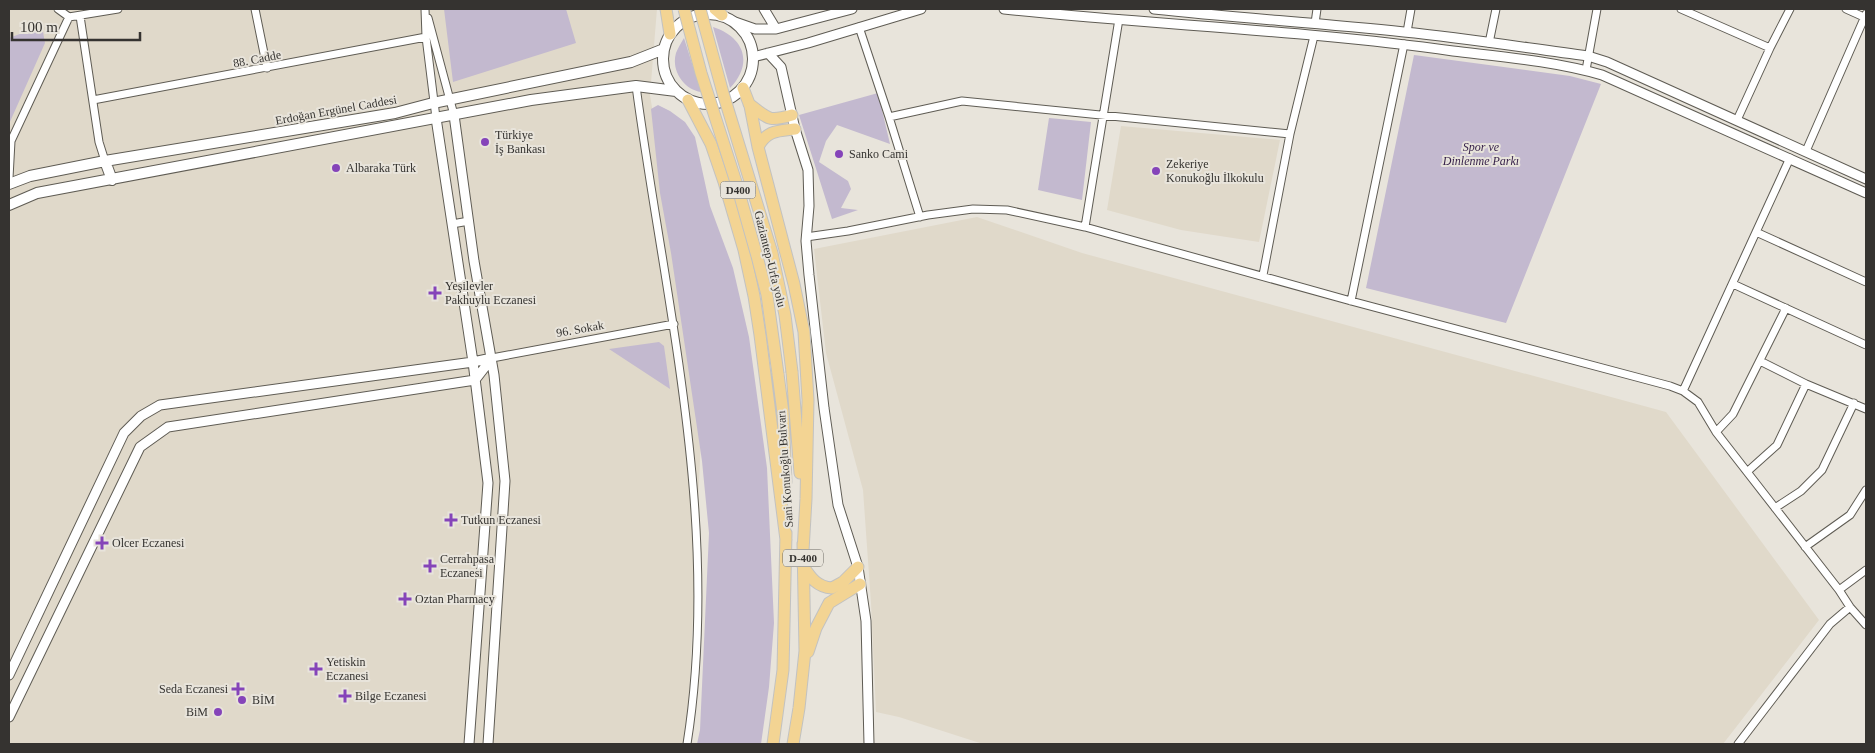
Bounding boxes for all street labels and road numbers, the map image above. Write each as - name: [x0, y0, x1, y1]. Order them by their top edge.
- street label: 88. Cadde: [232, 47, 282, 71]
- street label: Erdoğan Ergünel Caddesi: [274, 92, 398, 128]
- road number: D400: [720, 182, 756, 198]
- street label: Gaziantep-Urfa yolu: [751, 209, 789, 309]
- street label: 96. Sokak: [555, 318, 605, 340]
- street label: Sani Konukoğlu Bulvarı: [774, 409, 796, 528]
- road number: D-400: [783, 550, 823, 566]

